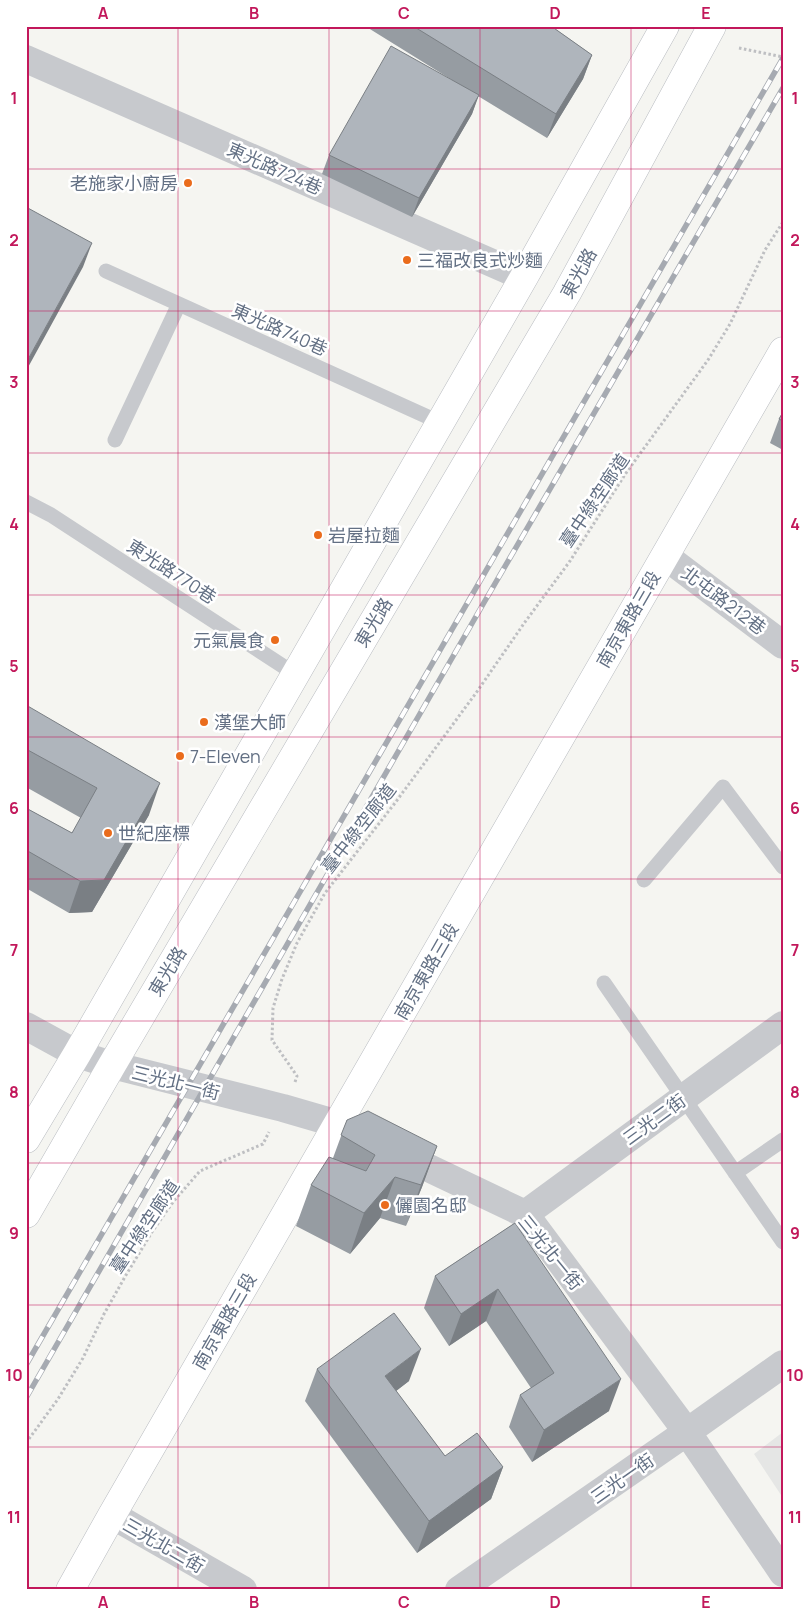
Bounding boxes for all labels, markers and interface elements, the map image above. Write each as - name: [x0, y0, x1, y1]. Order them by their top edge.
- text: A: [98, 2, 109, 24]
- text: B: [249, 2, 259, 24]
- text: C: [398, 2, 410, 24]
- text: D: [549, 2, 561, 24]
- text: E: [701, 2, 711, 24]
- text: 1: [10, 87, 18, 109]
- text: 1: [791, 87, 799, 109]
- street label: 東光路724巷: [224, 136, 326, 200]
- place label: 老施家小廚房: [70, 171, 178, 195]
- marker: 老施家小廚房: [182, 177, 194, 189]
- text: 2: [9, 229, 19, 251]
- text: 2: [790, 229, 800, 251]
- street label: 東光路: [554, 244, 602, 302]
- place label: 三福改良式炒麵: [417, 248, 543, 272]
- marker: 三福改良式炒麵: [401, 254, 413, 266]
- street label: 東光路740巷: [229, 297, 331, 361]
- text: 3: [9, 371, 19, 393]
- text: 3: [790, 371, 800, 393]
- street label: 臺中綠空廊道: [554, 449, 634, 551]
- text: 4: [9, 513, 19, 535]
- text: 4: [790, 513, 800, 535]
- place label: 岩屋拉麵: [328, 523, 400, 547]
- marker: 岩屋拉麵: [312, 529, 324, 541]
- street label: 東光路770巷: [123, 533, 221, 609]
- street label: 北屯路212巷: [677, 560, 771, 640]
- street label: 南京東路三段: [591, 566, 665, 672]
- street label: 東光路: [349, 593, 397, 651]
- place label: 元氣晨食: [193, 628, 265, 652]
- marker: 元氣晨食: [269, 634, 281, 646]
- text: 5: [9, 655, 19, 677]
- text: 5: [790, 655, 800, 677]
- place label: 漢堡大師: [214, 710, 286, 734]
- marker: 漢堡大師: [198, 716, 210, 728]
- place label: 7-Eleven: [190, 744, 261, 768]
- marker: 7-Eleven: [174, 750, 186, 762]
- street label: 臺中綠空廊道: [315, 778, 401, 878]
- text: 6: [9, 797, 19, 819]
- text: 6: [790, 797, 800, 819]
- place label: 世紀座標: [118, 821, 190, 845]
- marker: 世紀座標: [102, 827, 114, 839]
- street label: 南京東路三段: [389, 918, 463, 1024]
- text: 7: [10, 939, 18, 961]
- text: 7: [791, 939, 799, 961]
- street label: 東光路: [143, 942, 191, 1000]
- street label: 三光北一街: [129, 1059, 223, 1105]
- text: 8: [9, 1081, 19, 1103]
- text: 8: [790, 1081, 800, 1103]
- street label: 三光二街: [618, 1088, 690, 1150]
- street label: 臺中綠空廊道: [104, 1175, 184, 1277]
- place label: 儷園名邸: [395, 1193, 467, 1217]
- marker: 儷園名邸: [379, 1199, 391, 1211]
- street label: 三光北一街: [513, 1209, 589, 1295]
- text: 9: [9, 1222, 19, 1244]
- text: 9: [790, 1222, 800, 1244]
- street label: 南京東路三段: [187, 1268, 261, 1374]
- text: 10: [5, 1364, 23, 1386]
- text: 10: [786, 1364, 804, 1386]
- street label: 三光一街: [586, 1448, 658, 1508]
- text: 11: [7, 1506, 21, 1528]
- text: 11: [788, 1506, 802, 1528]
- street label: 三光北二街: [119, 1512, 209, 1578]
- text: A: [98, 1591, 109, 1613]
- text: B: [249, 1591, 259, 1613]
- text: C: [398, 1591, 410, 1613]
- text: D: [549, 1591, 561, 1613]
- text: E: [701, 1591, 711, 1613]

